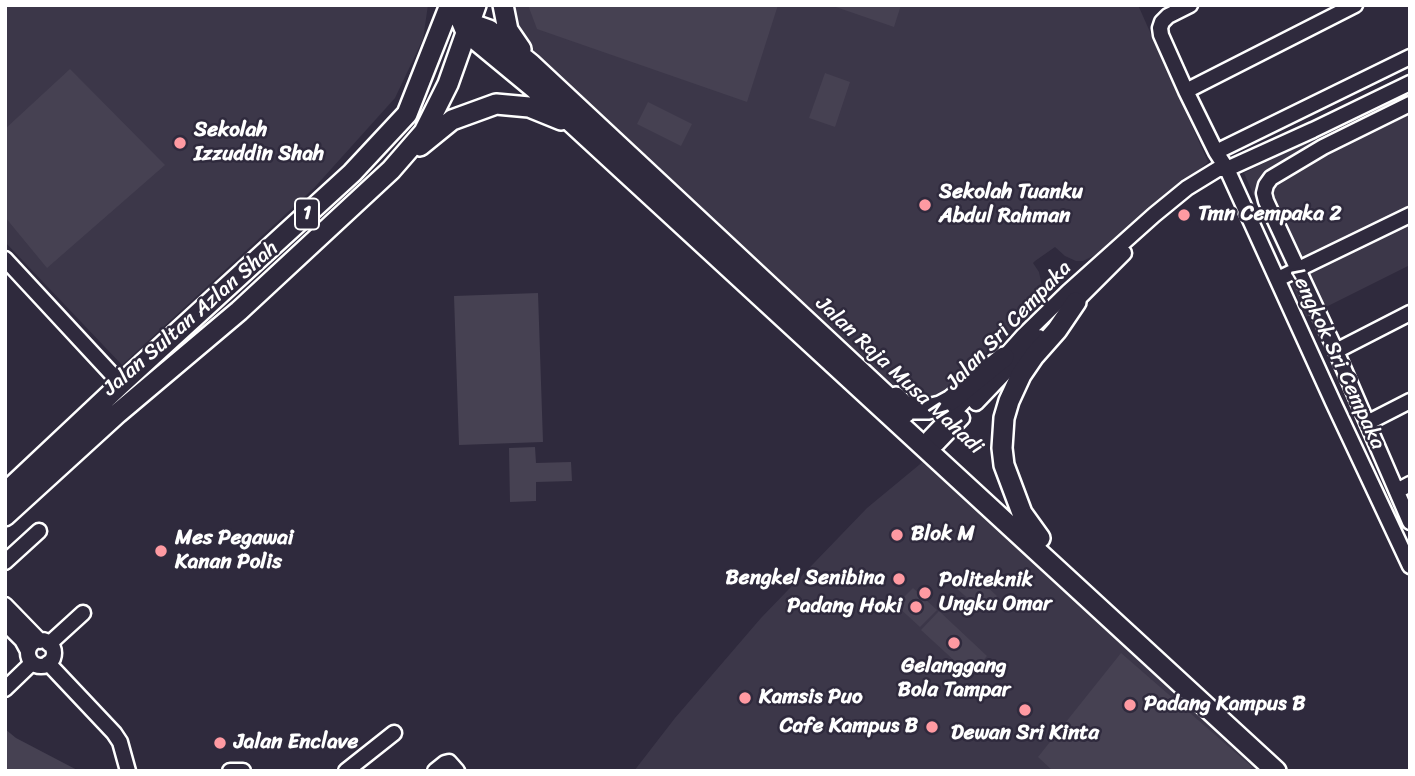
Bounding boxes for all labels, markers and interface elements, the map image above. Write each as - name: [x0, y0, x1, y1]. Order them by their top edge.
- place label: Sekolah Izzuddin Shah: [194, 118, 324, 168]
- marker: Sekolah Izzuddin Shah: [172, 135, 188, 151]
- place label: Sekolah Tuanku Abdul Rahman: [939, 180, 1083, 230]
- marker: Sekolah Tuanku Abdul Rahman: [917, 197, 933, 213]
- road number: 1: [295, 198, 319, 230]
- place label: Tmn Cempaka 2: [1198, 202, 1342, 228]
- marker: Tmn Cempaka 2: [1176, 207, 1192, 223]
- street label: Jalan Sultan Azlan Shah: [98, 236, 284, 402]
- street label: Jalan Sri Cempaka: [941, 256, 1077, 396]
- street label: Lengkok Sri Cempaka: [1284, 264, 1390, 454]
- street label: Jalan Raja Musa Mahadi: [810, 292, 988, 460]
- place label: Blok M: [911, 522, 975, 548]
- place label: Mes Pegawai Kanan Polis: [175, 526, 294, 576]
- marker: Blok M: [889, 527, 905, 543]
- marker: Mes Pegawai Kanan Polis: [153, 543, 169, 559]
- place label: Bengkel Senibina: [726, 566, 885, 592]
- place label: Politeknik Ungku Omar: [939, 568, 1052, 618]
- marker: Bengkel Senibina: [891, 571, 907, 587]
- marker: Politeknik Ungku Omar: [917, 585, 933, 601]
- place label: Padang Hoki: [787, 594, 902, 620]
- marker: Padang Hoki: [908, 599, 924, 615]
- marker: Gelanggang Bola Tampar: [946, 635, 962, 651]
- place label: Gelanggang Bola Tampar: [898, 654, 1010, 704]
- place label: Kamsis Puo: [759, 685, 863, 711]
- marker: Kamsis Puo: [737, 690, 753, 706]
- place label: Padang Kampus B: [1144, 692, 1305, 718]
- marker: Padang Kampus B: [1122, 697, 1138, 713]
- marker: Dewan Sri Kinta: [1017, 702, 1033, 718]
- place label: Cafe Kampus B: [780, 714, 918, 740]
- marker: Cafe Kampus B: [924, 719, 940, 735]
- place label: Dewan Sri Kinta: [951, 721, 1099, 747]
- place label: Jalan Enclave: [234, 730, 358, 756]
- marker: Jalan Enclave: [212, 735, 228, 751]

